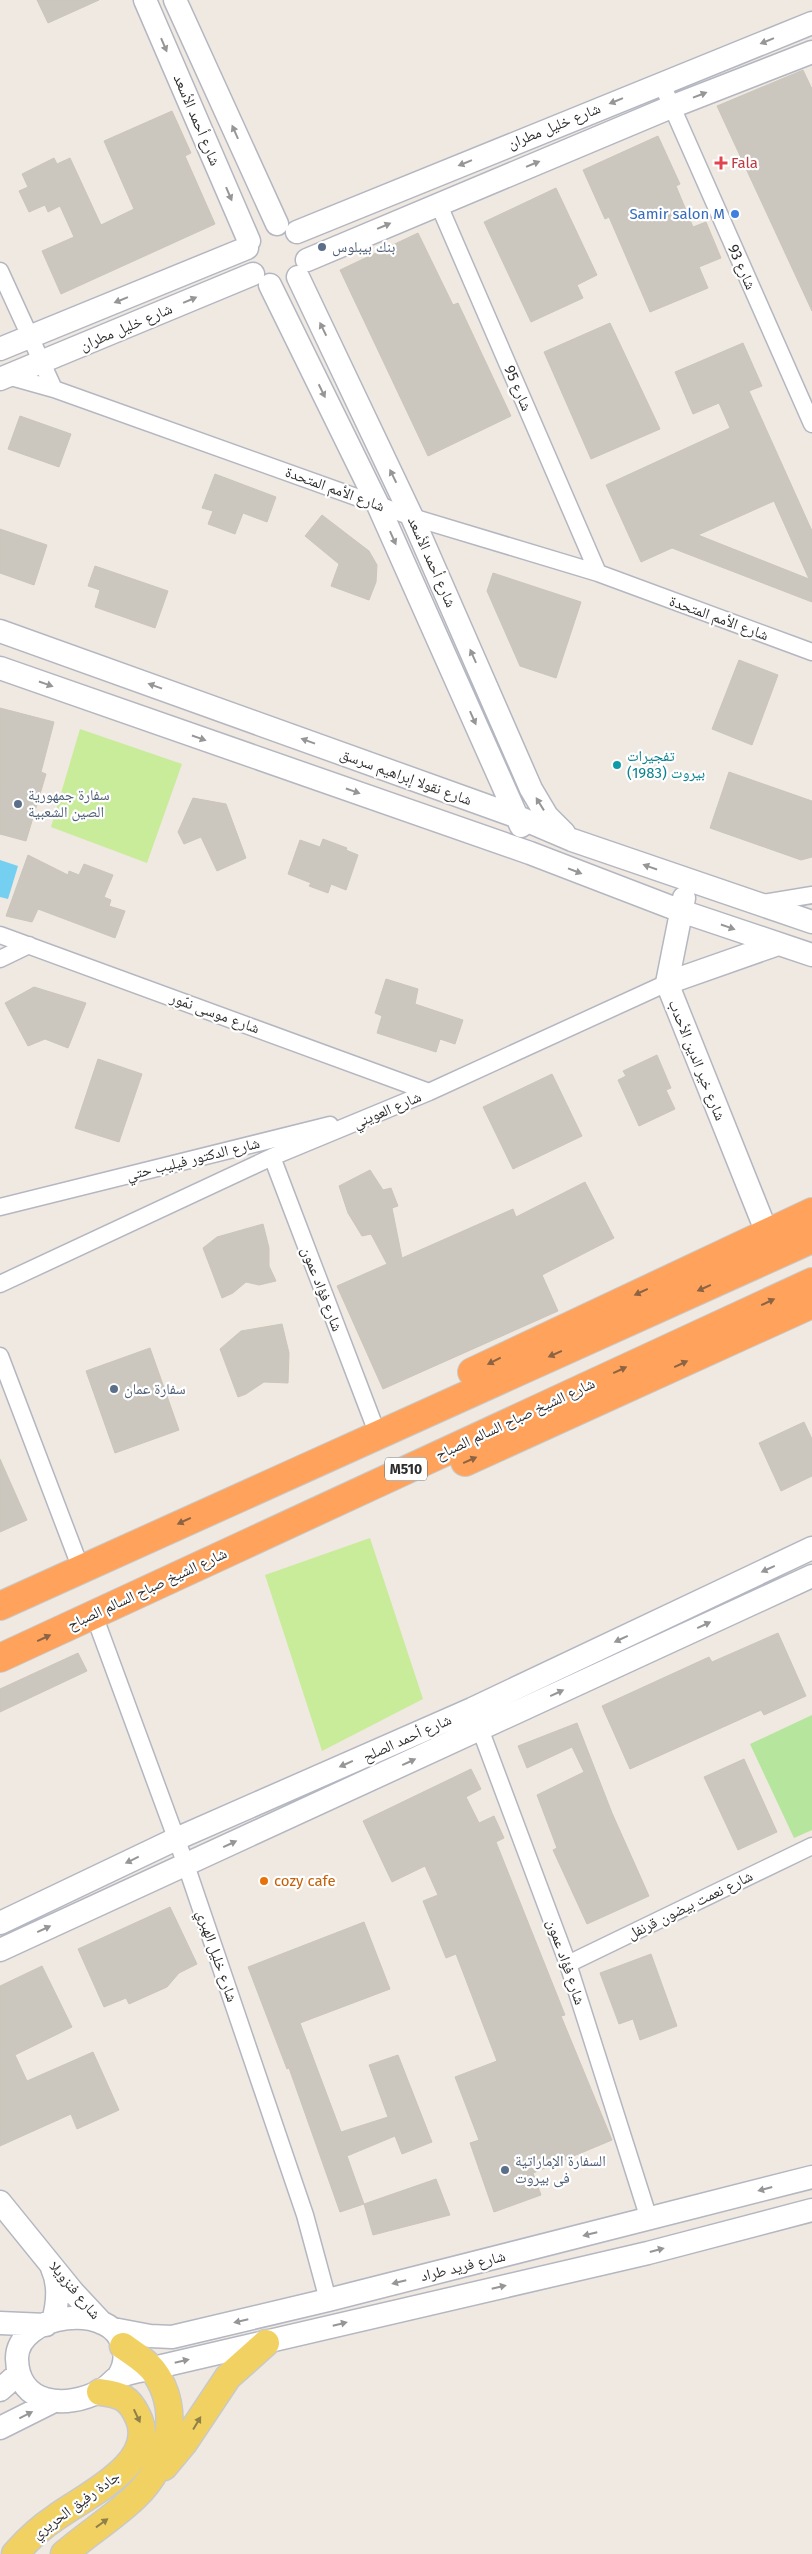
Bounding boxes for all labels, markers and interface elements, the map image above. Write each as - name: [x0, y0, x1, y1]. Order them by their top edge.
- one-way arrow: [760, 37, 774, 45]
- one-way arrow: [161, 38, 169, 52]
- street label: شارع أحمد الأسعد: [169, 72, 224, 169]
- one-way arrow: [693, 91, 707, 99]
- one-way arrow: [609, 97, 623, 105]
- street label: شارع خليل مطران: [505, 99, 604, 154]
- one-way arrow: [231, 125, 239, 139]
- place label: Fala: [731, 154, 758, 172]
- marker: Fala: [715, 157, 727, 169]
- one-way arrow: [458, 159, 473, 167]
- one-way arrow: [526, 159, 541, 167]
- one-way arrow: [225, 187, 233, 201]
- place label: Samir salon M: [629, 205, 725, 223]
- marker: Samir salon M: [729, 208, 741, 220]
- one-way arrow: [377, 222, 391, 230]
- place label: بنك بيبلوس: [332, 238, 395, 257]
- marker: بنك بيبلوس: [316, 241, 328, 253]
- street label: شارع 93: [723, 242, 760, 293]
- one-way arrow: [113, 296, 128, 304]
- one-way arrow: [183, 296, 198, 304]
- street label: شارع خليل مطران: [77, 299, 175, 355]
- one-way arrow: [318, 322, 326, 336]
- street label: شارع 95: [499, 362, 536, 414]
- one-way arrow: [318, 384, 326, 399]
- street label: شارع الأمم المتحدة: [283, 463, 387, 516]
- one-way arrow: [388, 469, 396, 483]
- street label: شارع أحمد الأسعد: [403, 514, 460, 611]
- one-way arrow: [389, 531, 397, 545]
- street label: شارع الأمم المتحدة: [667, 592, 771, 645]
- one-way arrow: [469, 649, 477, 663]
- one-way arrow: [39, 681, 54, 689]
- one-way arrow: [147, 682, 162, 690]
- one-way arrow: [470, 711, 478, 725]
- one-way arrow: [192, 735, 207, 742]
- one-way arrow: [300, 737, 315, 744]
- street label: شارع نقولا إبراهيم سرسق: [337, 745, 474, 810]
- place label: تفجيرات بيروت (1983): [627, 747, 705, 782]
- marker: تفجيرات بيروت (1983): [611, 759, 623, 771]
- place label: سفارة جمهورية الصين الشعبية: [28, 786, 110, 822]
- one-way arrow: [346, 788, 361, 796]
- marker: سفارة جمهورية الصين الشعبية: [12, 798, 24, 810]
- one-way arrow: [535, 798, 544, 811]
- one-way arrow: [642, 863, 657, 871]
- one-way arrow: [568, 867, 582, 875]
- one-way arrow: [720, 924, 735, 931]
- street label: شارع موسى نمّور: [167, 988, 262, 1038]
- street label: شارع خير الدين الأحدب: [664, 997, 730, 1124]
- street label: شارع العويني: [350, 1088, 425, 1135]
- street label: شارع الدكتور فيليب حتي: [124, 1134, 262, 1187]
- street label: شارع فؤاد عمون: [297, 1244, 346, 1334]
- one-way arrow: [697, 1284, 711, 1292]
- one-way arrow: [634, 1288, 648, 1296]
- one-way arrow: [761, 1298, 775, 1306]
- one-way arrow: [548, 1351, 562, 1359]
- one-way arrow: [487, 1357, 501, 1365]
- one-way arrow: [674, 1360, 689, 1369]
- one-way arrow: [613, 1366, 627, 1374]
- street label: شارع الشيخ صباح السالم الصباح: [432, 1374, 598, 1465]
- place label: سفارة عمان: [124, 1380, 186, 1399]
- marker: سفارة عمان: [108, 1383, 120, 1395]
- one-way arrow: [463, 1456, 477, 1464]
- road number: M510: [385, 1458, 427, 1480]
- one-way arrow: [177, 1518, 191, 1526]
- street label: شارع الشيخ صباح السالم الصباح: [64, 1544, 230, 1635]
- one-way arrow: [761, 1566, 775, 1574]
- one-way arrow: [697, 1621, 711, 1629]
- one-way arrow: [37, 1634, 51, 1642]
- one-way arrow: [614, 1635, 628, 1643]
- one-way arrow: [550, 1689, 564, 1697]
- street label: شارع أحمد الصلح: [360, 1710, 455, 1766]
- one-way arrow: [402, 1757, 416, 1765]
- one-way arrow: [339, 1761, 353, 1769]
- one-way arrow: [223, 1840, 237, 1848]
- one-way arrow: [125, 1856, 140, 1864]
- street label: شارع نعمت بيضون قرنفل: [624, 1867, 756, 1944]
- place label: cozy cafe: [274, 1872, 336, 1890]
- marker: cozy cafe: [258, 1875, 270, 1887]
- street label: شارع خليل الهبري: [190, 1908, 241, 2005]
- street label: شارع فؤاد عمون: [542, 1917, 589, 2008]
- one-way arrow: [37, 1925, 51, 1933]
- place label: السفارة الإماراتية فى بيروت: [515, 2152, 606, 2188]
- marker: السفارة الإماراتية فى بيروت: [499, 2164, 511, 2176]
- one-way arrow: [757, 2186, 772, 2194]
- one-way arrow: [583, 2230, 598, 2238]
- one-way arrow: [649, 2246, 664, 2254]
- street label: شارع فريد طراد: [419, 2247, 508, 2286]
- street label: شارع فنزويلا: [45, 2257, 105, 2324]
- one-way arrow: [391, 2279, 406, 2287]
- one-way arrow: [491, 2282, 507, 2290]
- one-way arrow: [233, 2317, 249, 2325]
- one-way arrow: [333, 2320, 348, 2328]
- one-way arrow: [175, 2357, 190, 2365]
- one-way arrow: [134, 2409, 142, 2423]
- one-way arrow: [19, 2411, 33, 2419]
- one-way arrow: [193, 2416, 202, 2429]
- street label: جادة رفيق الحريري: [29, 2467, 125, 2545]
- one-way arrow: [95, 2518, 108, 2529]

